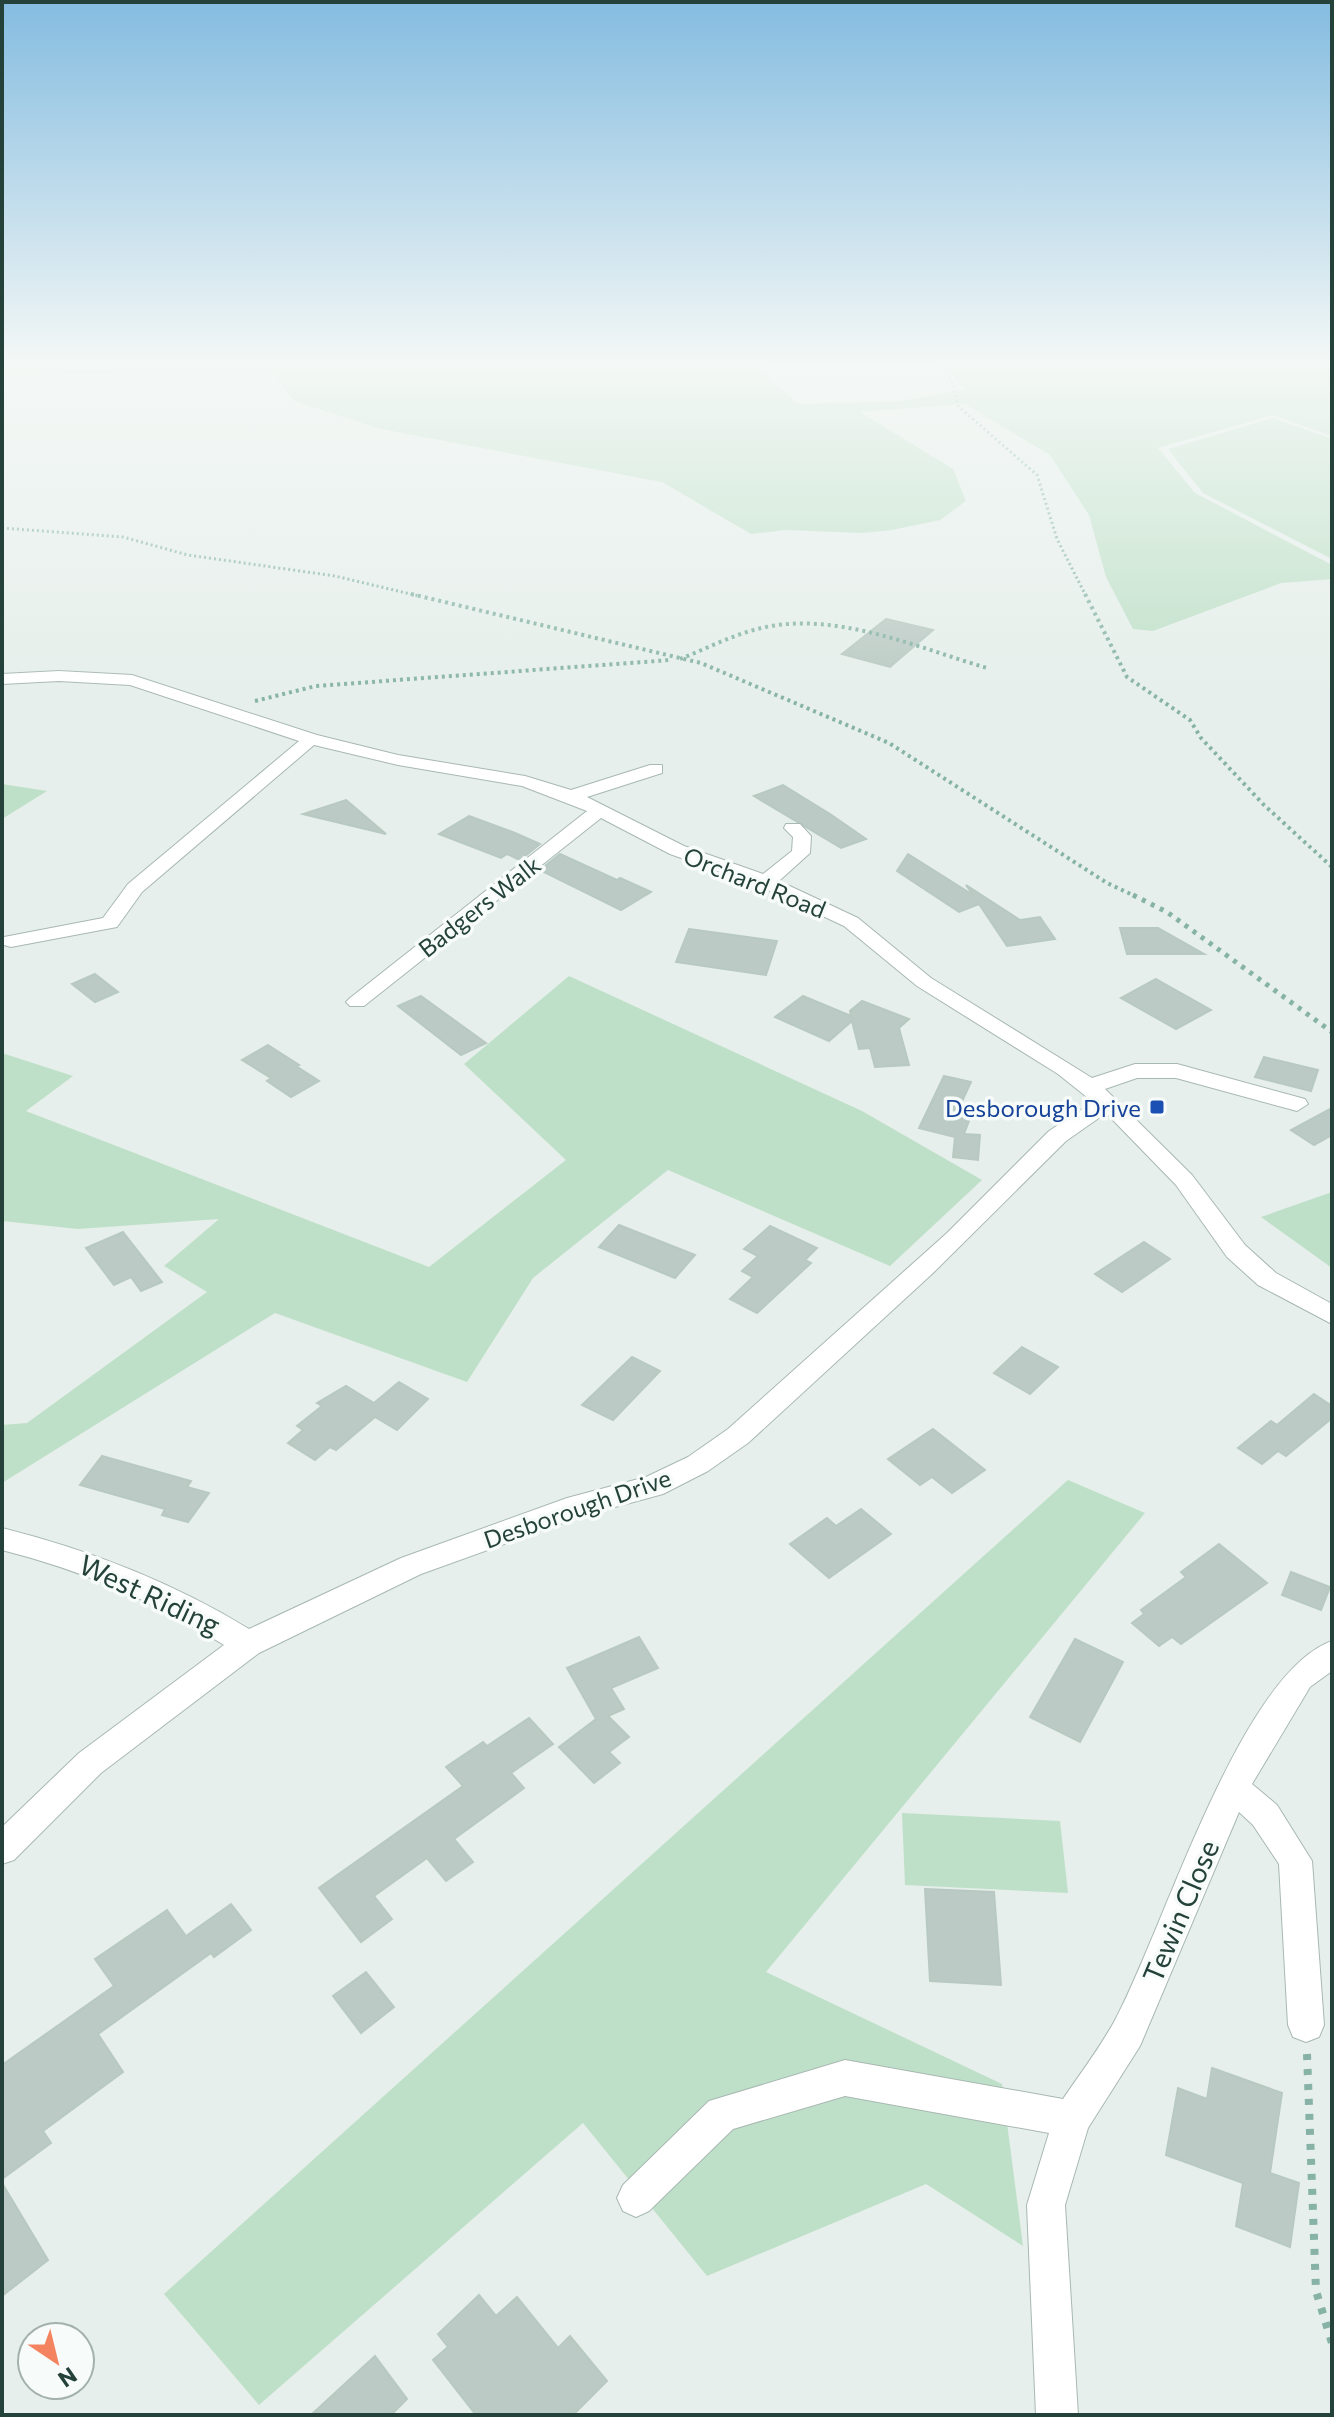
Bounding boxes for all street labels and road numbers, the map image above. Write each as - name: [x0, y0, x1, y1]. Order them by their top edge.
- street label: Orchard Road: [680, 840, 830, 924]
- street label: Badgers Walk: [412, 849, 546, 963]
- street label: Desborough Drive: [480, 1462, 674, 1554]
- street label: West Riding: [74, 1547, 226, 1641]
- street label: Tewin Close: [1135, 1835, 1225, 1987]

